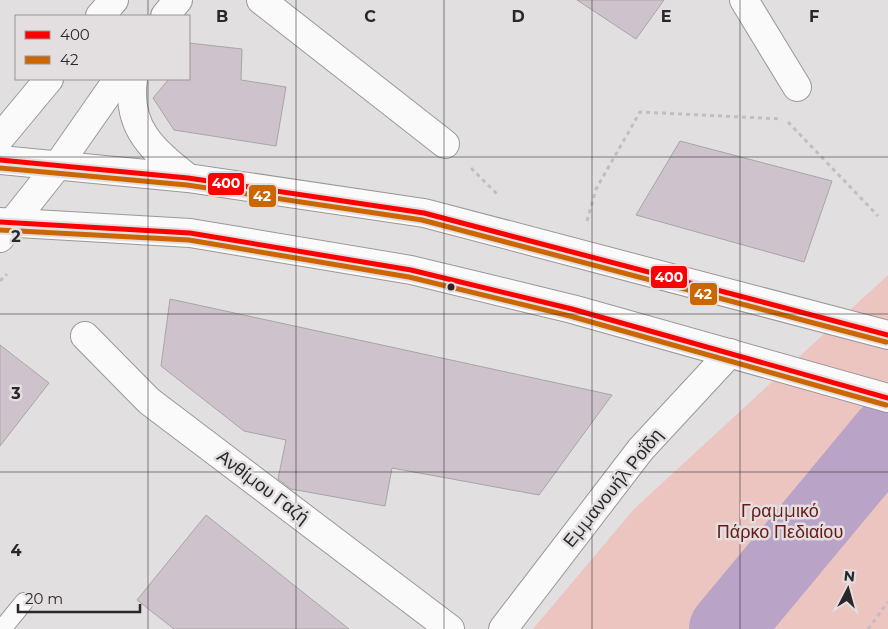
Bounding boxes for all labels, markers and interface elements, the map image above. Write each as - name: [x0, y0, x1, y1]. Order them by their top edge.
- text: B: [216, 7, 228, 26]
- text: C: [364, 7, 376, 26]
- text: D: [511, 7, 525, 26]
- text: E: [661, 7, 671, 26]
- text: F: [809, 7, 819, 26]
- legend: [15, 15, 190, 80]
- text: 400: [60, 25, 90, 44]
- text: 42: [60, 50, 78, 69]
- line badge: 400: [207, 172, 245, 196]
- text: 400: [212, 174, 240, 192]
- line badge: 42: [248, 184, 277, 208]
- text: 42: [253, 187, 271, 205]
- text: 2: [11, 227, 21, 246]
- line badge: 400: [650, 265, 688, 289]
- text: 400: [655, 268, 683, 286]
- unlabelled marker: [446, 282, 456, 292]
- line badge: 42: [689, 282, 718, 306]
- text: 42: [694, 285, 712, 303]
- text: 3: [10, 384, 21, 403]
- street label: Εμμανουήλ Ροΐδη: [558, 424, 668, 552]
- street label: Ανθίμου Γαζή: [213, 445, 313, 529]
- park label: Γραμμικό Πάρκο Πεδιαίου: [717, 500, 843, 543]
- text: 4: [10, 541, 22, 560]
- north arrow: [823, 564, 873, 614]
- text: N: [843, 567, 856, 586]
- scale bar: [18, 582, 140, 614]
- text: 20 m: [25, 589, 63, 608]

